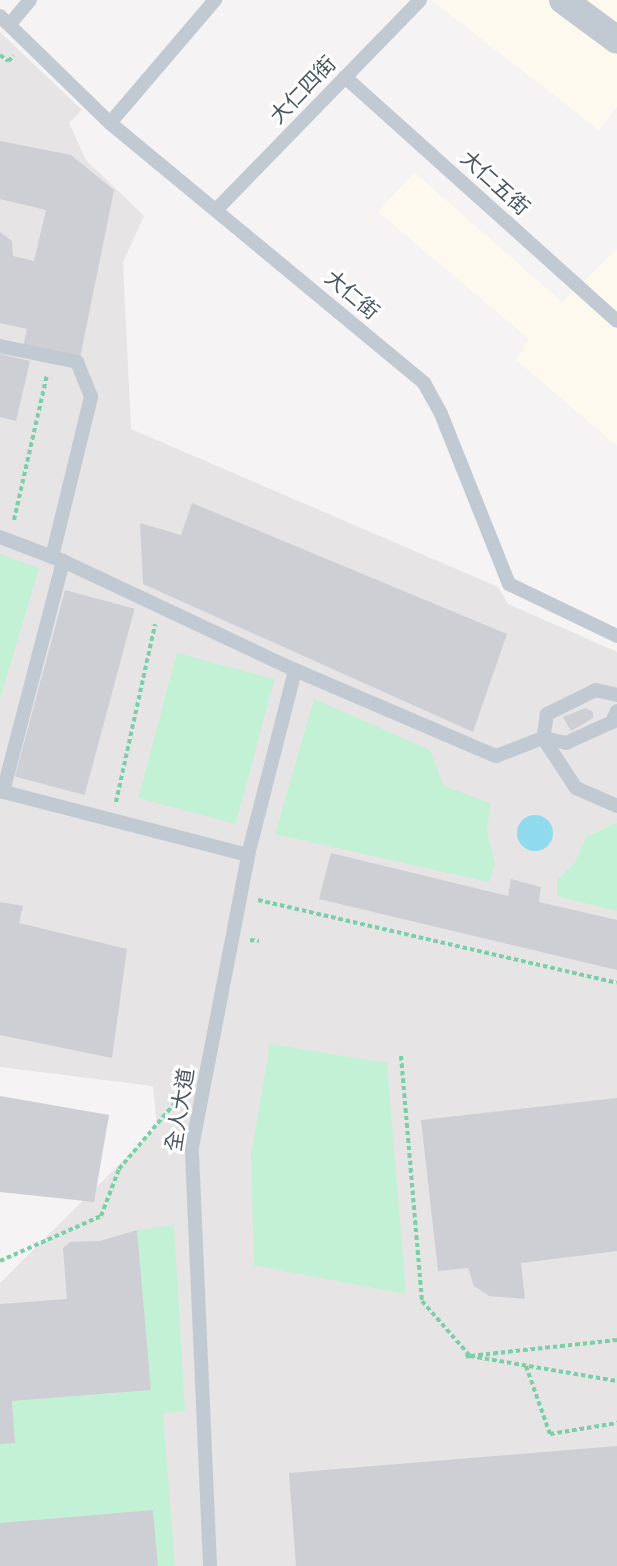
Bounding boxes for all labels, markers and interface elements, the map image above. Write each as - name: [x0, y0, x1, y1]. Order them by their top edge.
- street label: 大仁四街: [265, 51, 341, 129]
- street label: 大仁五街: [455, 146, 535, 220]
- street label: 大仁街: [320, 265, 384, 325]
- street label: 全人大道: [161, 1067, 199, 1153]

